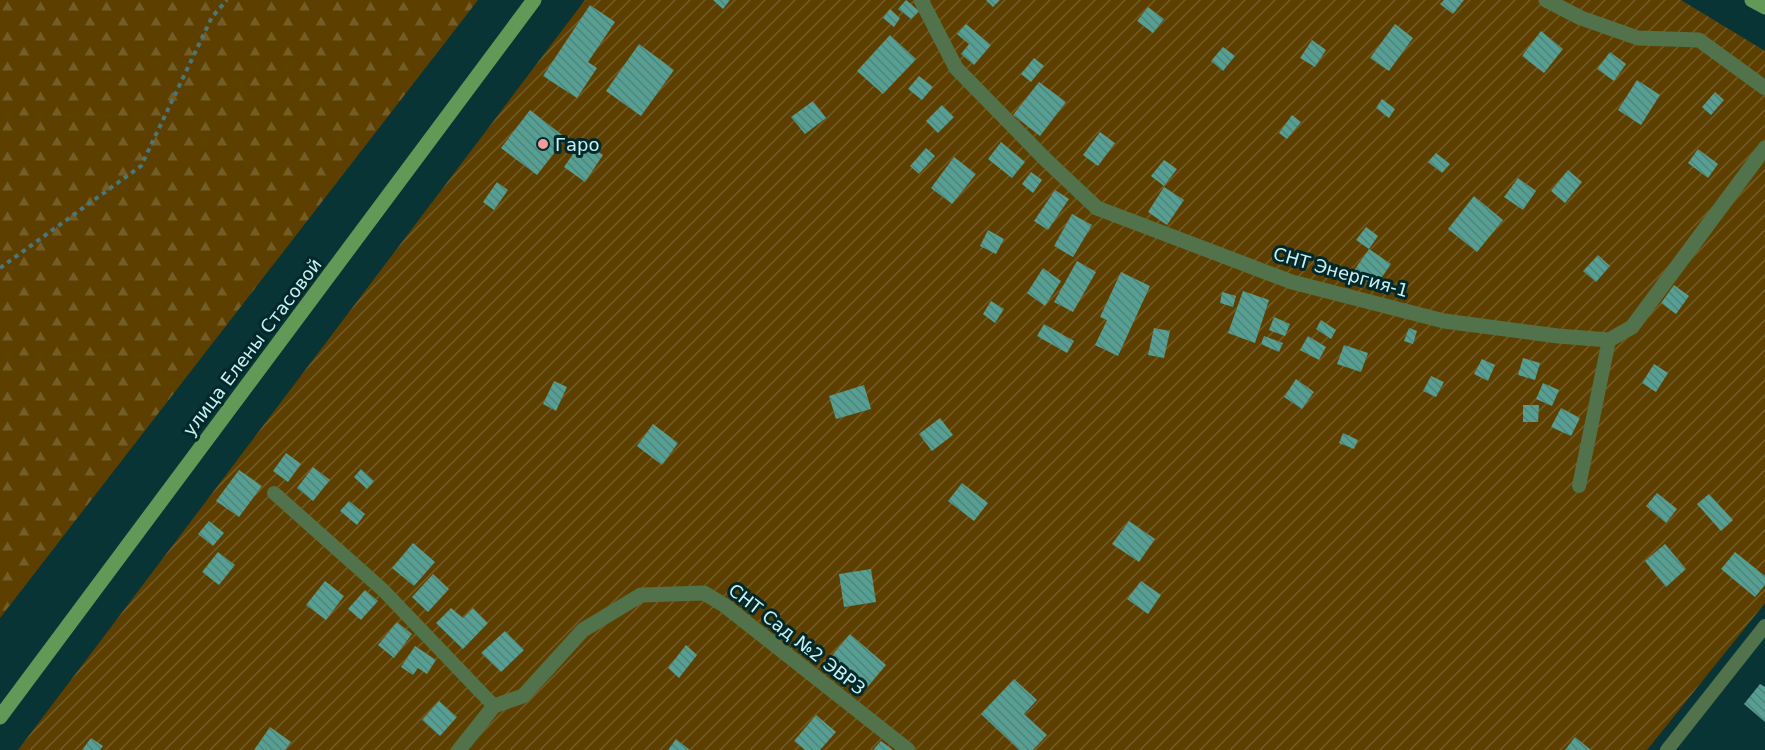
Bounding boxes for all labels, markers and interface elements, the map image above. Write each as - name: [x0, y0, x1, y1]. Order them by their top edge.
- place label: Гаро: [555, 134, 599, 155]
- marker: Гаро: [536, 137, 550, 151]
- street label: СНТ Энергия-1: [1271, 243, 1411, 301]
- street label: улица Елены Стасовой: [178, 254, 326, 440]
- street label: СНТ Сад №2 ЭВРЗ: [724, 579, 870, 699]

